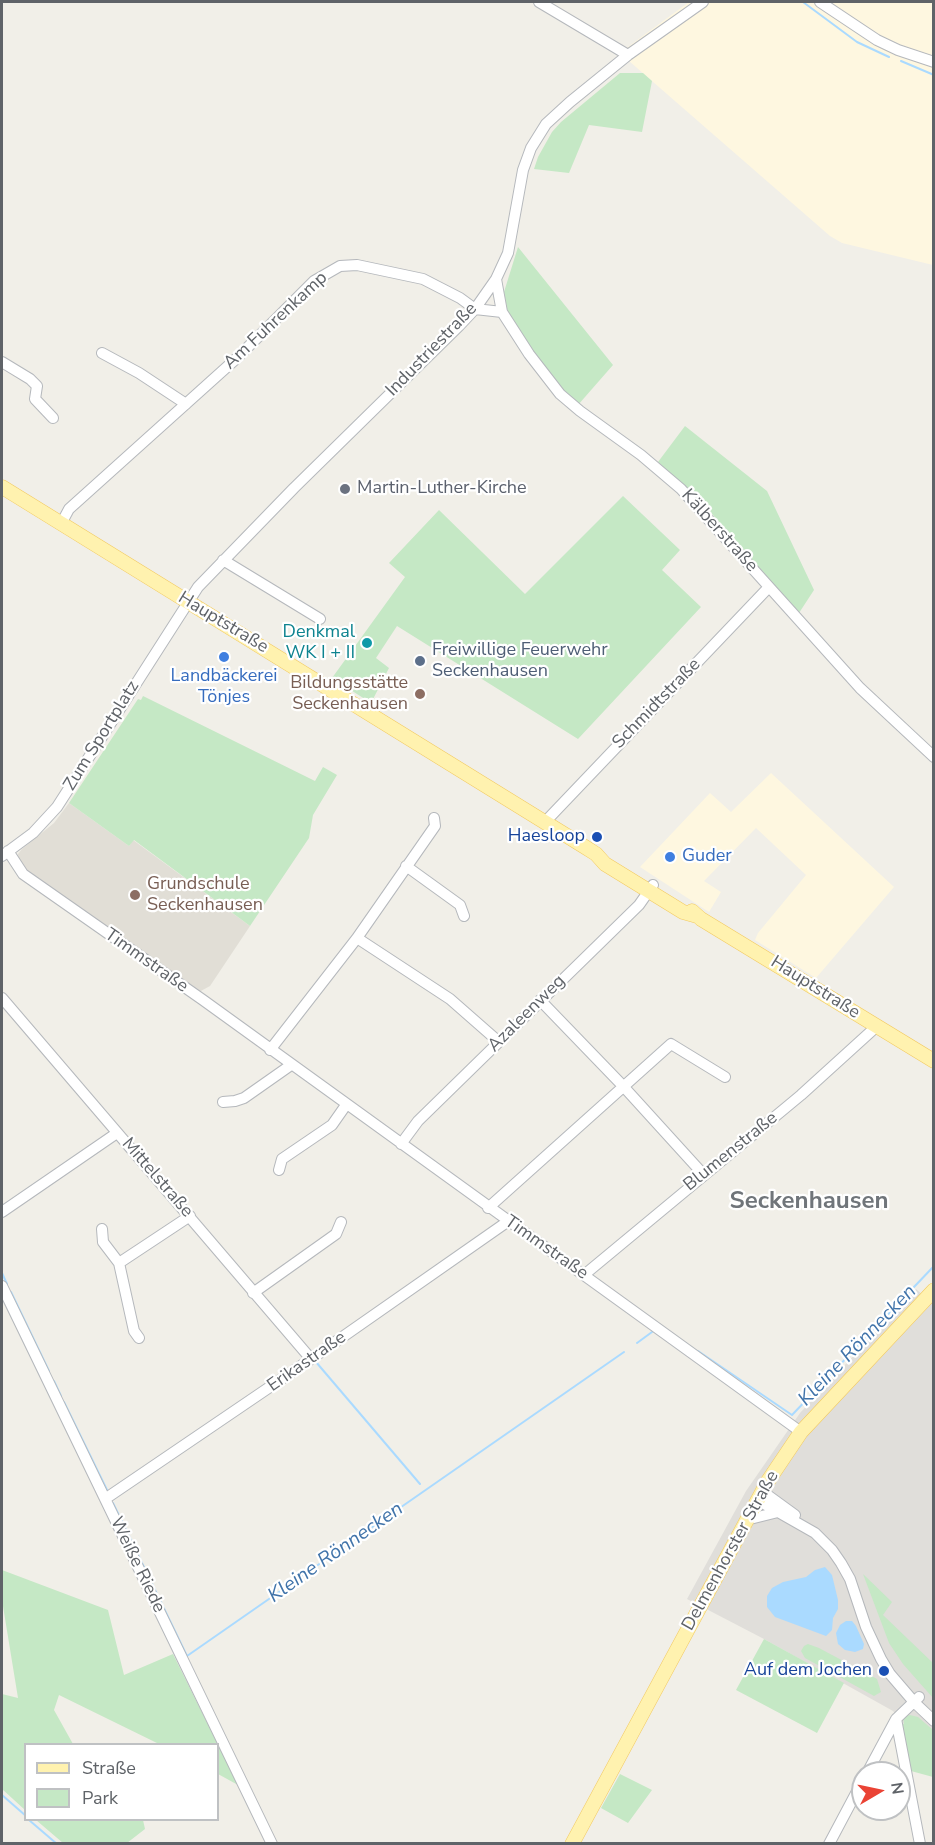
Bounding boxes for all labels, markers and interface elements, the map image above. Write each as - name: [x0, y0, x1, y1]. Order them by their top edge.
- street label: Am Fuhrenkamp: [220, 268, 332, 374]
- street label: Industriestraße: [382, 299, 482, 401]
- place label: Martin-Luther-Kirche: [357, 478, 527, 500]
- marker: Martin-Luther-Kirche: [338, 482, 352, 496]
- street label: Kälberstraße: [676, 485, 762, 577]
- street label: Hauptstraße: [174, 588, 272, 658]
- place label: Denkmal WK I + II: [283, 622, 355, 664]
- marker: Denkmal WK I + II: [360, 636, 374, 650]
- place label: Freiwillige Feuerwehr Seckenhausen: [432, 640, 608, 682]
- marker: Landbäckerei Tönjes: [217, 650, 231, 664]
- marker: Freiwillige Feuerwehr Seckenhausen: [413, 654, 427, 668]
- street label: Schmidtstraße: [608, 654, 706, 754]
- place label: Landbäckerei Tönjes: [171, 666, 277, 708]
- place label: Bildungsstätte Seckenhausen: [290, 673, 408, 716]
- street label: Zum Sportplatz: [60, 677, 144, 795]
- marker: Bildungsstätte Seckenhausen: [413, 687, 427, 701]
- place label: Haesloop: [508, 826, 585, 848]
- marker: Haesloop: [590, 830, 604, 844]
- place label: Guder: [682, 846, 732, 868]
- marker: Guder: [663, 850, 677, 864]
- place label: Grundschule Seckenhausen: [147, 874, 263, 916]
- marker: Grundschule Seckenhausen: [128, 888, 142, 902]
- street label: Timmstraße: [100, 924, 192, 998]
- street label: Hauptstraße: [766, 952, 864, 1024]
- street label: Azaleenweg: [484, 971, 570, 1057]
- street label: Blumenstraße: [680, 1108, 782, 1196]
- street label: Mittelstraße: [117, 1134, 197, 1222]
- district label: Seckenhausen: [730, 1188, 888, 1216]
- street label: Timmstraße: [500, 1211, 592, 1285]
- water label: Kleine Rönnecken: [794, 1280, 922, 1412]
- street label: Erikastraße: [264, 1327, 350, 1397]
- street label: Delmenhorster Straße: [678, 1467, 784, 1635]
- water label: Kleine Rönnecken: [264, 1497, 408, 1609]
- street label: Weiße Riede: [105, 1514, 169, 1616]
- place label: Auf dem Jochen: [744, 1660, 872, 1682]
- marker: Auf dem Jochen: [877, 1664, 891, 1678]
- legend: [24, 1743, 219, 1821]
- text: Straße: [82, 1756, 136, 1780]
- north arrow: [851, 1761, 911, 1821]
- text: N: [885, 1781, 909, 1796]
- text: Park: [82, 1786, 118, 1810]

